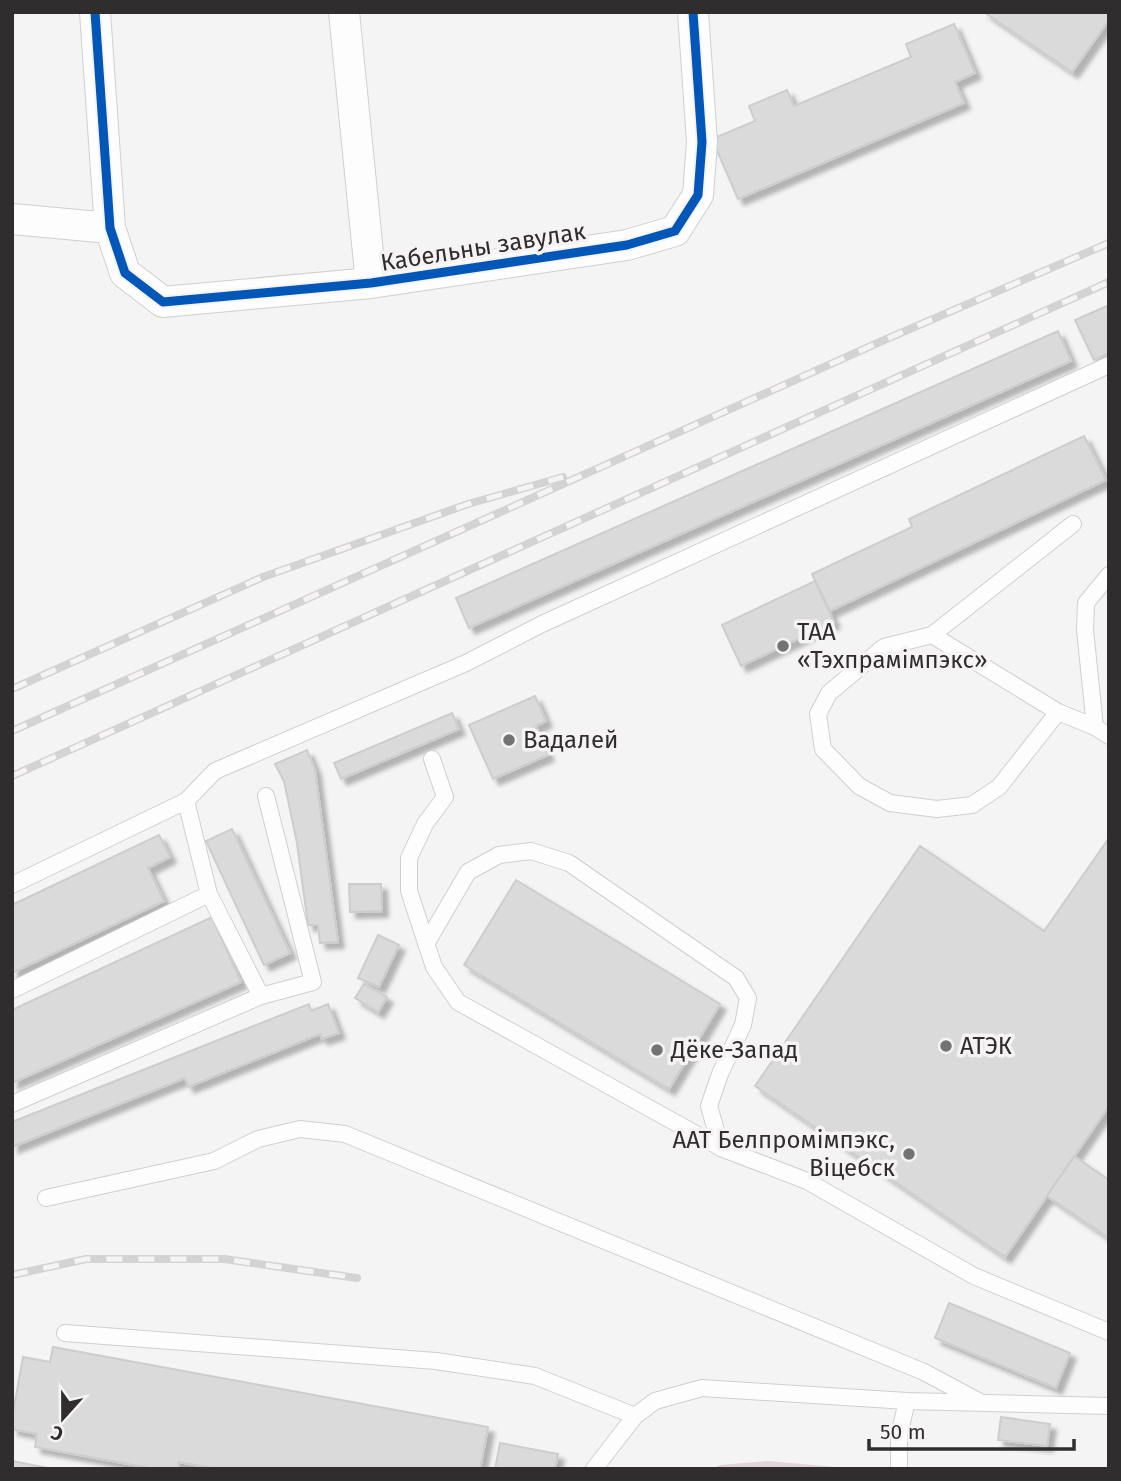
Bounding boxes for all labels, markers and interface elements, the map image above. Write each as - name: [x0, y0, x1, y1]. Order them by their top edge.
- street label: Кабельны завулак: [379, 217, 588, 277]
- place label: ТАА «Тэхпрамімпэкс»: [797, 618, 988, 674]
- marker: ТАА «Тэхпрамімпэкс»: [775, 638, 791, 654]
- place label: Вадалей: [523, 726, 618, 754]
- marker: Вадалей: [501, 732, 517, 748]
- place label: АТЭК: [960, 1032, 1012, 1060]
- place label: Дёке-Запад: [670, 1036, 798, 1064]
- marker: АТЭК: [938, 1038, 954, 1054]
- marker: Дёке-Запад: [649, 1042, 665, 1058]
- place label: ААТ Белпромімпэкс, Віцебск: [672, 1126, 896, 1182]
- marker: ААТ Белпромімпэкс, Віцебск: [901, 1146, 917, 1162]
- north arrow: [28, 1383, 98, 1453]
- scale bar: [869, 1408, 1074, 1452]
- text: 50 m: [880, 1419, 926, 1445]
- text: С: [48, 1421, 66, 1446]

